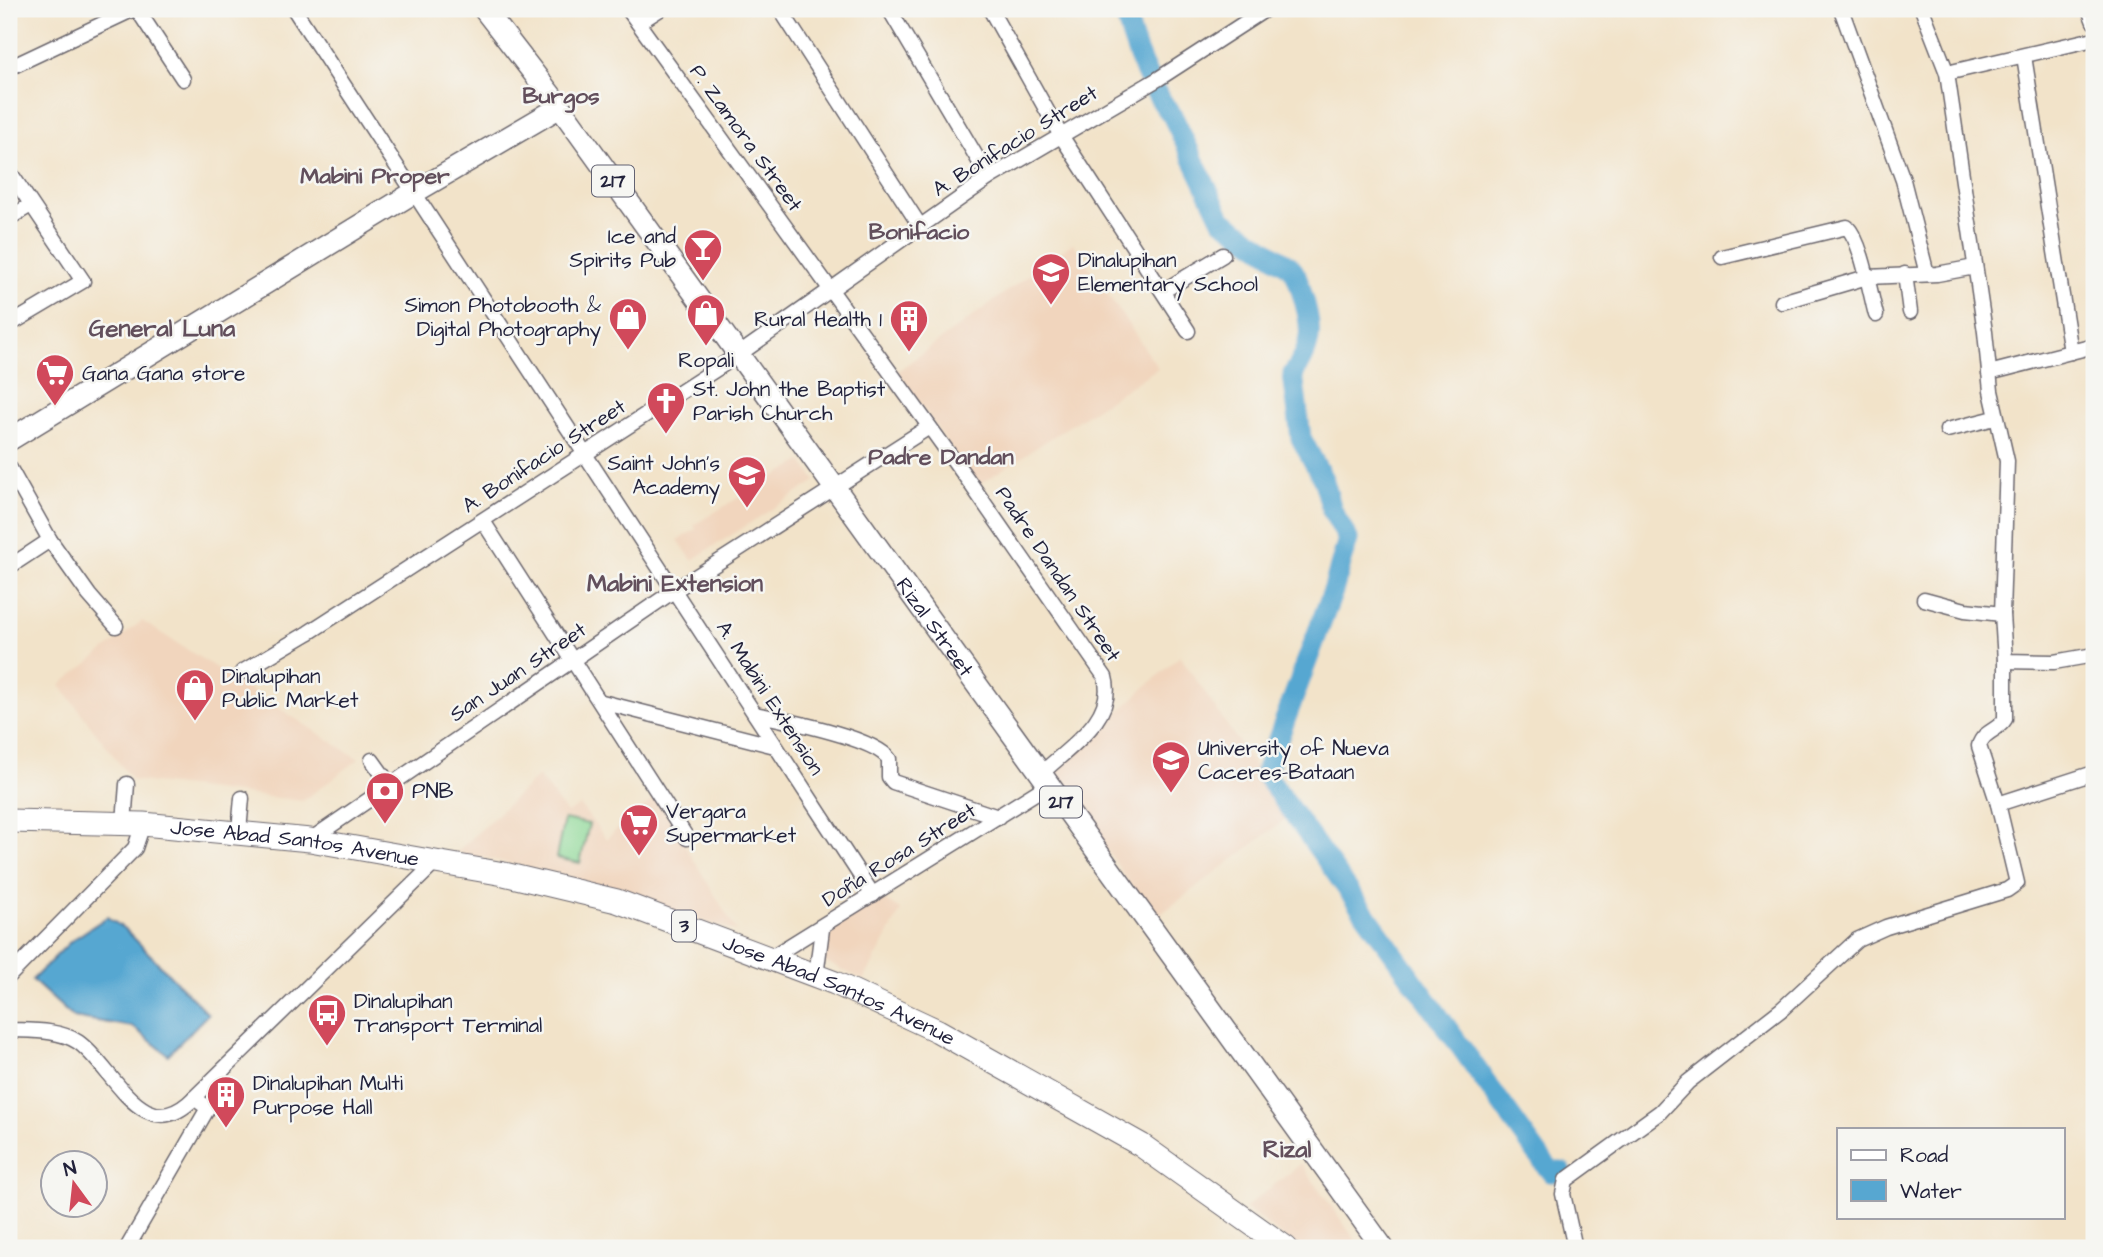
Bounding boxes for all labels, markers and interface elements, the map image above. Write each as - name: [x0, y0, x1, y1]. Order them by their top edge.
- street label: P. Zamora Street: [683, 58, 810, 218]
- street label: A. Bonifacio Street: [927, 78, 1104, 204]
- district label: Burgos: [522, 80, 600, 113]
- district label: Mabini Proper: [300, 160, 450, 192]
- road number: 217: [592, 166, 634, 196]
- district label: Bonifacio: [869, 216, 969, 248]
- place label: Ice and Spirits Pub: [570, 222, 676, 276]
- bar icon: Ice and Spirits Pub: [682, 227, 724, 282]
- place label: Dinalupihan Elementary School: [1078, 246, 1258, 301]
- school or university icon: Dinalupihan Elementary School: [1030, 251, 1072, 306]
- place label: Simon Photobooth & Digital Photography: [405, 291, 601, 346]
- shop icon: Ropali: [685, 292, 727, 347]
- shop icon: Simon Photobooth & Digital Photography: [607, 296, 649, 351]
- building icon: Rural Health 1: [888, 298, 930, 353]
- place label: Rural Health 1: [754, 305, 882, 334]
- district label: General Luna: [89, 312, 236, 346]
- place label: Ropali: [678, 346, 734, 376]
- supermarket icon: Gana Gana store: [34, 352, 76, 407]
- place label: Gana Gana store: [82, 359, 245, 388]
- place label: St. John the Baptist Parish Church: [693, 375, 886, 428]
- church icon: St. John the Baptist Parish Church: [645, 380, 687, 435]
- street label: A. Bonifacio Street: [456, 392, 632, 520]
- district label: Padre Dandan: [868, 441, 1014, 473]
- place label: Saint John's Academy: [607, 449, 720, 504]
- school or university icon: Saint John's Academy: [726, 454, 768, 509]
- street label: Padre Dandan Street: [988, 480, 1128, 668]
- district label: Mabini Extension: [587, 567, 763, 601]
- street label: Rizal Street: [889, 571, 981, 683]
- street label: San Juan Street: [444, 615, 593, 729]
- street label: A. Mabini Extension: [709, 615, 831, 781]
- place label: Dinalupihan Public Market: [222, 662, 359, 715]
- shop icon: Dinalupihan Public Market: [174, 667, 216, 722]
- place label: University of Nueva Caceres–Bataan: [1198, 734, 1389, 787]
- school or university icon: University of Nueva Caceres–Bataan: [1150, 739, 1192, 794]
- bank icon: PNB: [364, 770, 406, 825]
- place label: PNB: [412, 777, 454, 806]
- road number: 217: [1040, 786, 1082, 818]
- street label: Doña Rosa Street: [817, 796, 982, 914]
- place label: Vergara Supermarket: [666, 797, 797, 851]
- supermarket icon: Vergara Supermarket: [618, 802, 660, 857]
- street label: Jose Abad Santos Avenue: [169, 812, 421, 873]
- road number: 3: [672, 910, 696, 942]
- street label: Jose Abad Santos Avenue: [718, 927, 961, 1052]
- place label: Dinalupihan Transport Terminal: [354, 987, 542, 1041]
- bus stop icon: Dinalupihan Transport Terminal: [306, 992, 348, 1047]
- place label: Dinalupihan Multi Purpose Hall: [253, 1069, 403, 1123]
- building icon: Dinalupihan Multi Purpose Hall: [205, 1074, 247, 1129]
- legend: [1837, 1128, 2064, 1218]
- district label: Rizal: [1263, 1133, 1312, 1167]
- text: Road: [1900, 1141, 1948, 1170]
- north arrow: [38, 1148, 108, 1218]
- text: N: [61, 1154, 79, 1184]
- text: Water: [1900, 1177, 1962, 1206]

